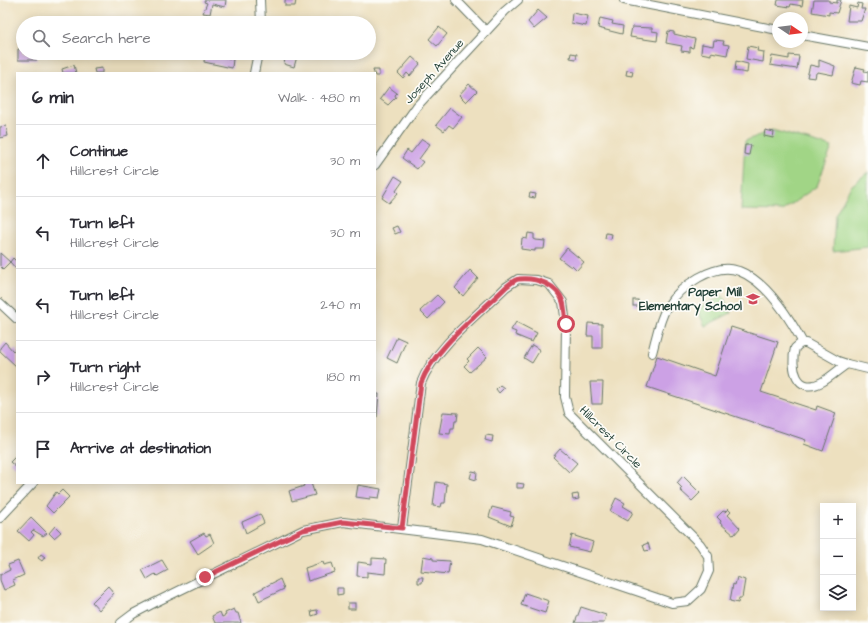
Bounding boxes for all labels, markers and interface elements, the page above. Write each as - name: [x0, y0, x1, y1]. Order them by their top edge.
- north arrow: [772, 12, 808, 48]
- search box: [16, 16, 376, 60]
- icon: search: [30, 27, 52, 49]
- text: Search here: [62, 28, 151, 49]
- street label: Joseph Avenue: [401, 35, 468, 108]
- text: 6 min: [32, 86, 74, 110]
- text: Walk · 480 m: [278, 89, 360, 107]
- text: Continue: [70, 141, 128, 162]
- icon: ahead: [32, 150, 54, 172]
- text: 30 m: [330, 152, 360, 170]
- text: Hillcrest Circle: [70, 162, 159, 180]
- text: Turn left: [70, 213, 134, 234]
- icon: left: [32, 222, 54, 244]
- text: 30 m: [330, 224, 360, 242]
- text: Hillcrest Circle: [70, 234, 159, 252]
- place label: Paper Mill Elementary School: [639, 284, 742, 316]
- text: Turn left: [70, 285, 134, 306]
- school or university icon: Paper Mill Elementary School: [745, 291, 761, 307]
- icon: left: [32, 294, 54, 316]
- text: 240 m: [320, 296, 360, 314]
- text: Hillcrest Circle: [70, 306, 159, 324]
- route start: [557, 315, 575, 333]
- text: Turn right: [70, 357, 141, 378]
- icon: right: [32, 366, 54, 388]
- text: 180 m: [326, 368, 360, 386]
- text: Hillcrest Circle: [70, 378, 159, 396]
- street label: Hillcrest Circle: [576, 402, 646, 473]
- icon: arrive: [32, 438, 54, 460]
- text: Arrive at destination: [70, 438, 211, 459]
- map controls: [820, 503, 856, 611]
- button: +: [820, 503, 856, 539]
- button: −: [820, 539, 856, 575]
- route end: [196, 568, 214, 586]
- button: layers: [820, 575, 856, 611]

